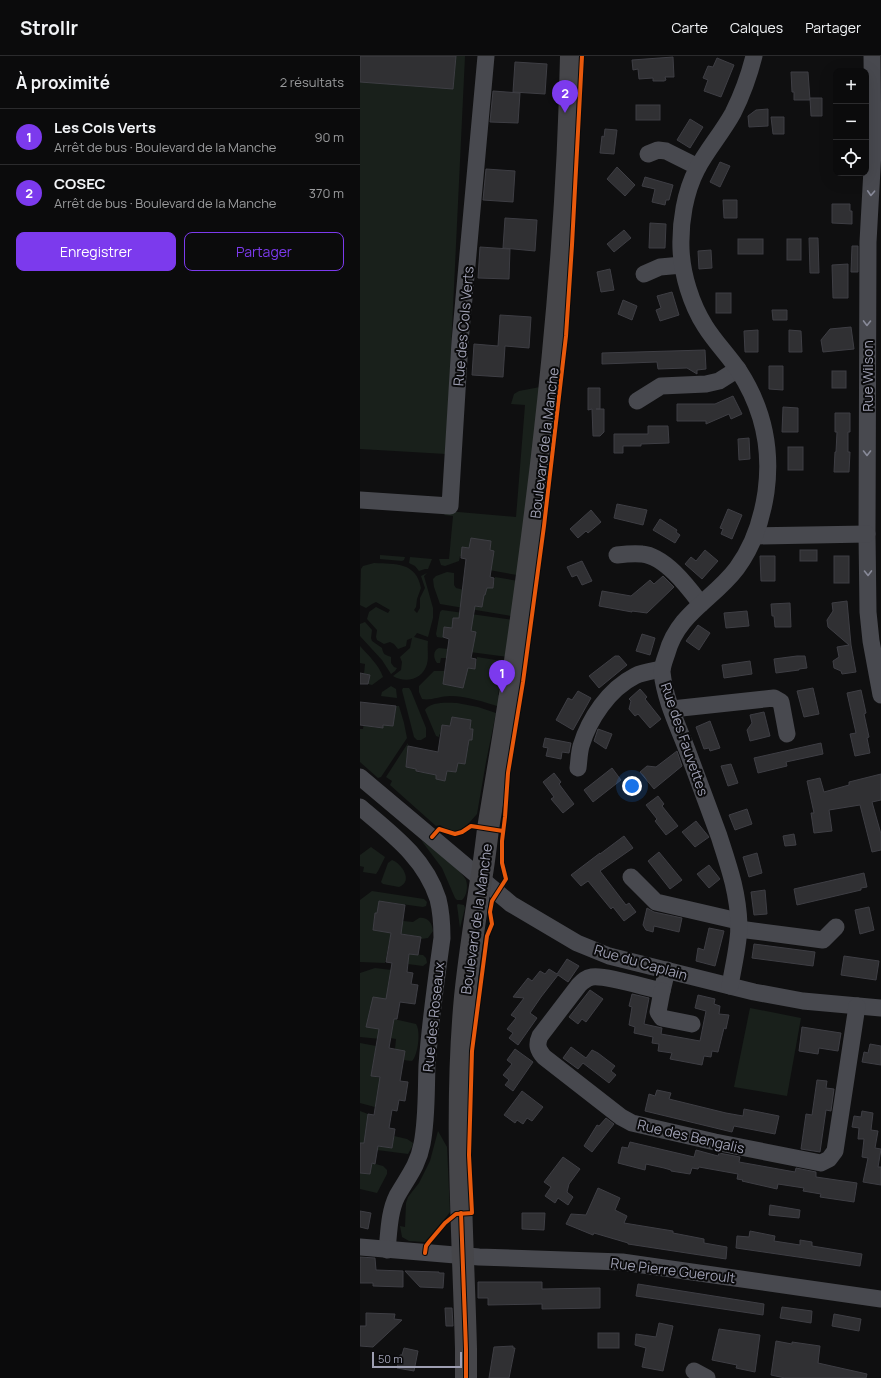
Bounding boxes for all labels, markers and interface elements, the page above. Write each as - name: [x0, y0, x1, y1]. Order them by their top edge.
- text: Strollr: [20, 15, 78, 41]
- text: Carte: [672, 18, 708, 37]
- text: Calques: [730, 18, 783, 37]
- text: Partager: [805, 18, 861, 37]
- map controls: [833, 68, 869, 176]
- button: +: [833, 68, 869, 104]
- text: À proximité: [16, 71, 110, 94]
- text: 2 résultats: [280, 73, 344, 91]
- pin: 2: [552, 80, 578, 113]
- button: −: [833, 104, 869, 140]
- text: Les Cols Verts: [54, 117, 156, 138]
- text: 1: [26, 128, 32, 146]
- text: 90 m: [314, 128, 344, 146]
- text: Arrêt de bus · Boulevard de la Manche: [54, 138, 276, 156]
- button: locate: [833, 140, 869, 176]
- text: COSEC: [54, 173, 106, 194]
- text: 2: [25, 184, 33, 202]
- text: 370 m: [309, 184, 344, 202]
- one-way arrow: [866, 190, 875, 196]
- text: Arrêt de bus · Boulevard de la Manche: [54, 194, 276, 212]
- button: Enregistrer: [16, 232, 176, 271]
- button: Partager: [184, 232, 344, 271]
- street label: Rue des Cols Verts: [448, 265, 478, 387]
- one-way arrow: [863, 320, 871, 326]
- street label: Rue Wilson: [858, 340, 877, 412]
- street label: Boulevard de la Manche: [525, 366, 563, 520]
- one-way arrow: [863, 450, 871, 456]
- one-way arrow: [864, 570, 872, 576]
- pin: 1: [489, 660, 515, 693]
- street label: Rue des Fauvettes: [657, 680, 713, 798]
- your location: [622, 776, 642, 796]
- street label: Boulevard de la Manche: [456, 842, 496, 996]
- street label: Rue du Caplain: [592, 940, 690, 984]
- street label: Rue des Roseaux: [418, 960, 448, 1073]
- street label: Rue des Bengalis: [635, 1114, 747, 1158]
- street label: Rue Pierre Gueroult: [609, 1253, 737, 1287]
- scale bar: [372, 1350, 462, 1369]
- text: 50 m: [378, 1351, 403, 1366]

